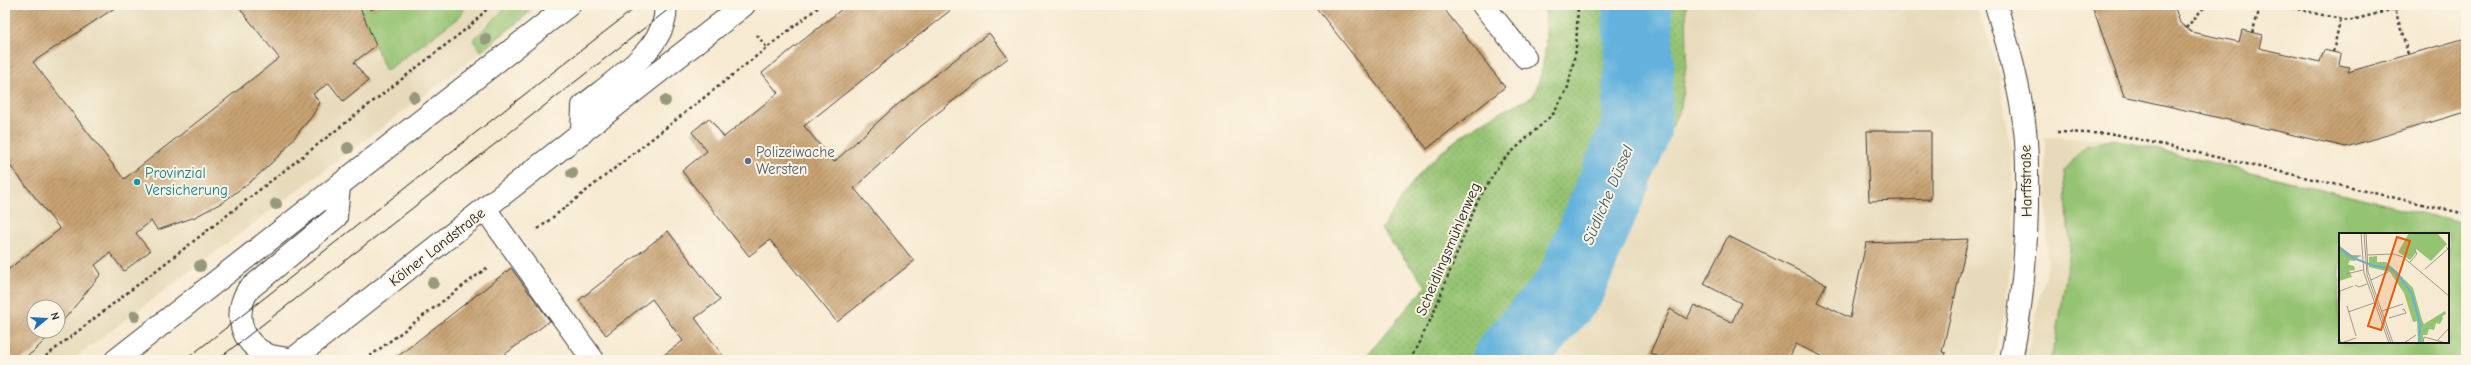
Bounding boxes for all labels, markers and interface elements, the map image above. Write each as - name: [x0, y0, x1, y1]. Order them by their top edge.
- water label: Südliche Düssel: [1579, 142, 1637, 247]
- place label: Polizeiwache Wersten: [756, 143, 835, 178]
- street label: Harffstraße: [2016, 144, 2036, 217]
- marker: Polizeiwache Wersten: [743, 156, 753, 166]
- place label: Provinzial Versicherung: [145, 164, 228, 199]
- marker: Provinzial Versicherung: [132, 177, 142, 187]
- street label: Scheidlingsmühlenweg: [1412, 180, 1484, 318]
- street label: Kölner Landstraße: [385, 204, 489, 290]
- inset map: [2339, 233, 2449, 343]
- north arrow: [26, 299, 66, 339]
- text: N: [48, 311, 62, 321]

